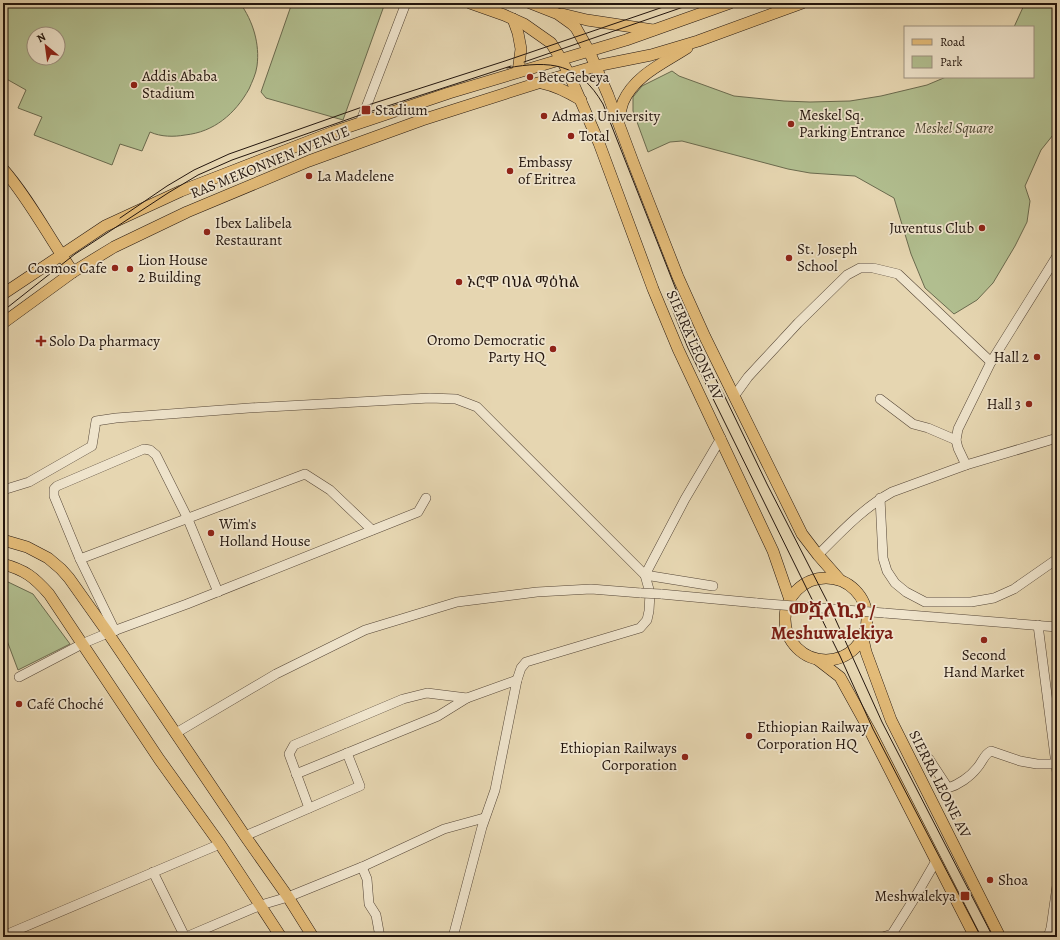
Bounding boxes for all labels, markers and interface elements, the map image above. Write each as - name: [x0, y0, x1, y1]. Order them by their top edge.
- north arrow: [26, 26, 66, 66]
- legend: [904, 26, 1034, 78]
- text: N: [34, 29, 49, 46]
- text: Road: [940, 34, 966, 50]
- text: Park: [940, 54, 963, 70]
- place label: Addis Ababa Stadium: [141, 66, 218, 103]
- place label: BeteGebeya: [538, 67, 609, 87]
- marker: BeteGebeya: [525, 72, 535, 82]
- marker: Addis Ababa Stadium: [129, 80, 139, 90]
- place label: Stadium: [375, 100, 428, 120]
- marker: Stadium: [360, 104, 372, 116]
- place label: Meskel Sq. Parking Entrance: [799, 105, 906, 142]
- place label: Admas University: [551, 106, 661, 126]
- marker: Admas University: [539, 111, 549, 121]
- park label: Meskel Square: [914, 118, 994, 138]
- marker: Meskel Sq. Parking Entrance: [786, 119, 796, 129]
- street label: RAS MEKONNEN AVENUE: [187, 121, 353, 203]
- place label: Total: [579, 126, 610, 146]
- marker: Total: [566, 131, 576, 141]
- place label: Embassy of Eritrea: [518, 152, 576, 189]
- place label: La Madelene: [317, 166, 394, 186]
- marker: Embassy of Eritrea: [505, 166, 515, 176]
- marker: La Madelene: [304, 171, 314, 181]
- place label: Ibex Lalibela Restaurant: [215, 213, 292, 250]
- place label: Juventus Club: [889, 218, 974, 238]
- marker: Juventus Club: [977, 223, 987, 233]
- marker: Ibex Lalibela Restaurant: [202, 227, 212, 237]
- place label: St. Joseph School: [797, 239, 858, 276]
- place label: Lion House 2 Building: [138, 250, 208, 287]
- marker: St. Joseph School: [784, 253, 794, 263]
- place label: Cosmos Cafe: [28, 258, 107, 278]
- marker: Cosmos Cafe: [110, 263, 120, 273]
- marker: Lion House 2 Building: [125, 264, 135, 274]
- place label: ኦሮሞ ባህል ማዕከል: [467, 272, 580, 292]
- marker: ኦሮሞ ባህል ማዕከል: [454, 277, 464, 287]
- street label: SIERRA LEONE AV: [662, 287, 729, 404]
- place label: Oromo Democratic Party HQ: [427, 330, 548, 367]
- place label: Solo Da pharmacy: [49, 331, 160, 351]
- marker: Solo Da pharmacy: [36, 336, 46, 346]
- marker: Oromo Democratic Party HQ: [548, 344, 558, 354]
- place label: Hall 2: [994, 347, 1029, 367]
- marker: Hall 2: [1032, 352, 1042, 362]
- place label: Hall 3: [986, 394, 1021, 414]
- marker: Hall 3: [1024, 399, 1034, 409]
- place label: Wim's Holland House: [218, 514, 311, 551]
- marker: Wim's Holland House: [206, 528, 216, 538]
- district label: መሿለኪያ / Meshuwalekiya: [771, 598, 894, 646]
- marker: Second Hand Market: [979, 635, 989, 645]
- place label: Second Hand Market: [943, 645, 1025, 682]
- place label: Café Choché: [27, 694, 104, 714]
- marker: Café Choché: [14, 699, 24, 709]
- place label: Ethiopian Railway Corporation HQ: [757, 717, 869, 754]
- street label: SIERRA LEONE AV: [904, 727, 976, 842]
- marker: Ethiopian Railway Corporation HQ: [744, 731, 754, 741]
- place label: Ethiopian Railways Corporation: [560, 738, 677, 775]
- marker: Ethiopian Railways Corporation: [680, 752, 690, 762]
- place label: Shoa: [998, 870, 1028, 890]
- marker: Shoa: [985, 875, 995, 885]
- place label: Meshwalekya: [875, 886, 956, 906]
- marker: Meshwalekya: [959, 890, 971, 902]

